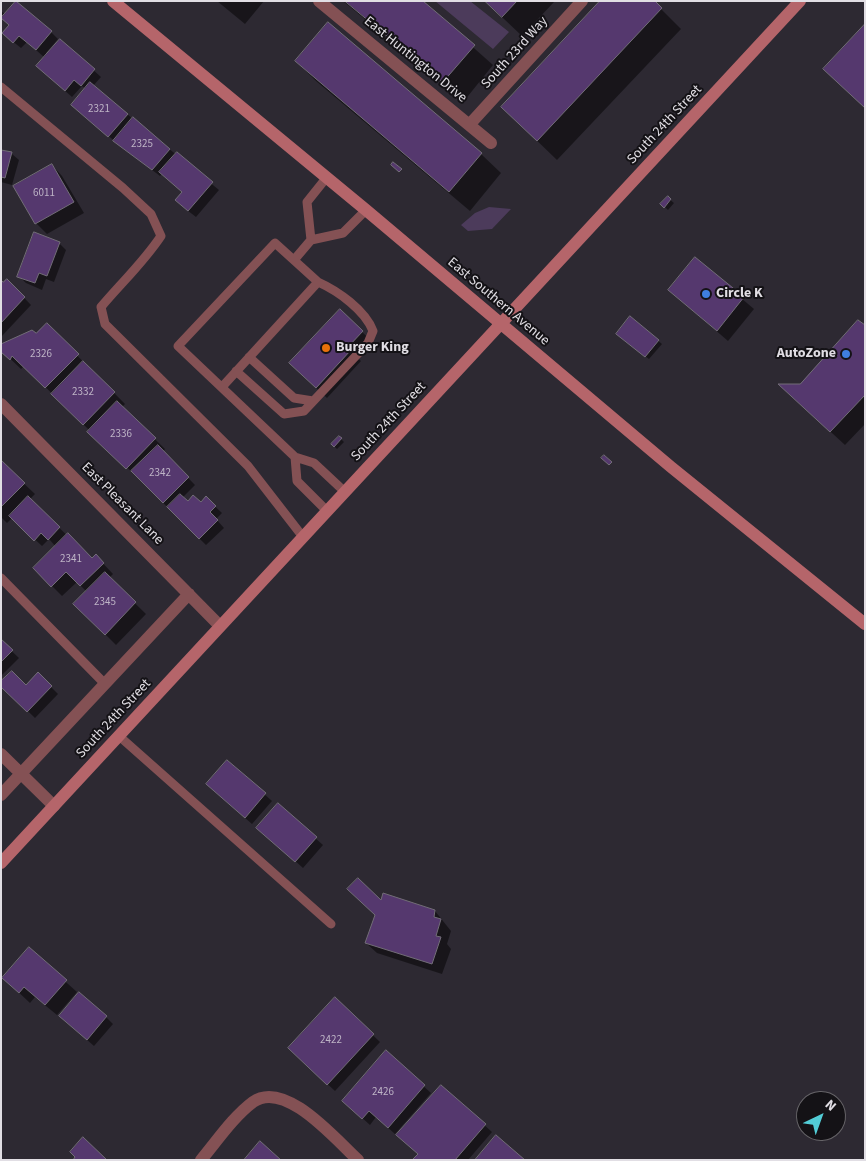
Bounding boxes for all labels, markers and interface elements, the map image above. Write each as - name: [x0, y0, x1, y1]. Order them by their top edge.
- street label: East Huntington Drive: [360, 13, 470, 107]
- street label: South 23rd Way: [478, 13, 552, 93]
- street label: South 24th Street: [624, 82, 706, 168]
- house number: 2321: [88, 103, 110, 117]
- house number: 2325: [131, 138, 153, 152]
- house number: 6011: [33, 187, 55, 201]
- street label: East Southern Avenue: [444, 254, 552, 350]
- place label: Circle K: [716, 286, 763, 302]
- marker: Circle K: [700, 288, 712, 300]
- place label: Burger King: [336, 340, 409, 356]
- marker: Burger King: [320, 342, 332, 354]
- place label: AutoZone: [777, 346, 836, 362]
- house number: 2326: [30, 348, 52, 362]
- marker: AutoZone: [840, 348, 852, 360]
- street label: South 24th Street: [348, 379, 430, 465]
- house number: 2332: [72, 386, 94, 400]
- house number: 2336: [110, 428, 132, 442]
- street label: East Pleasant Lane: [77, 459, 167, 549]
- house number: 2342: [149, 467, 171, 481]
- house number: 2341: [60, 553, 82, 567]
- house number: 2345: [94, 596, 116, 610]
- street label: South 24th Street: [73, 676, 155, 762]
- house number: 2422: [320, 1034, 342, 1048]
- house number: 2426: [372, 1086, 394, 1100]
- north arrow: [796, 1091, 846, 1141]
- text: N: [820, 1095, 841, 1116]

